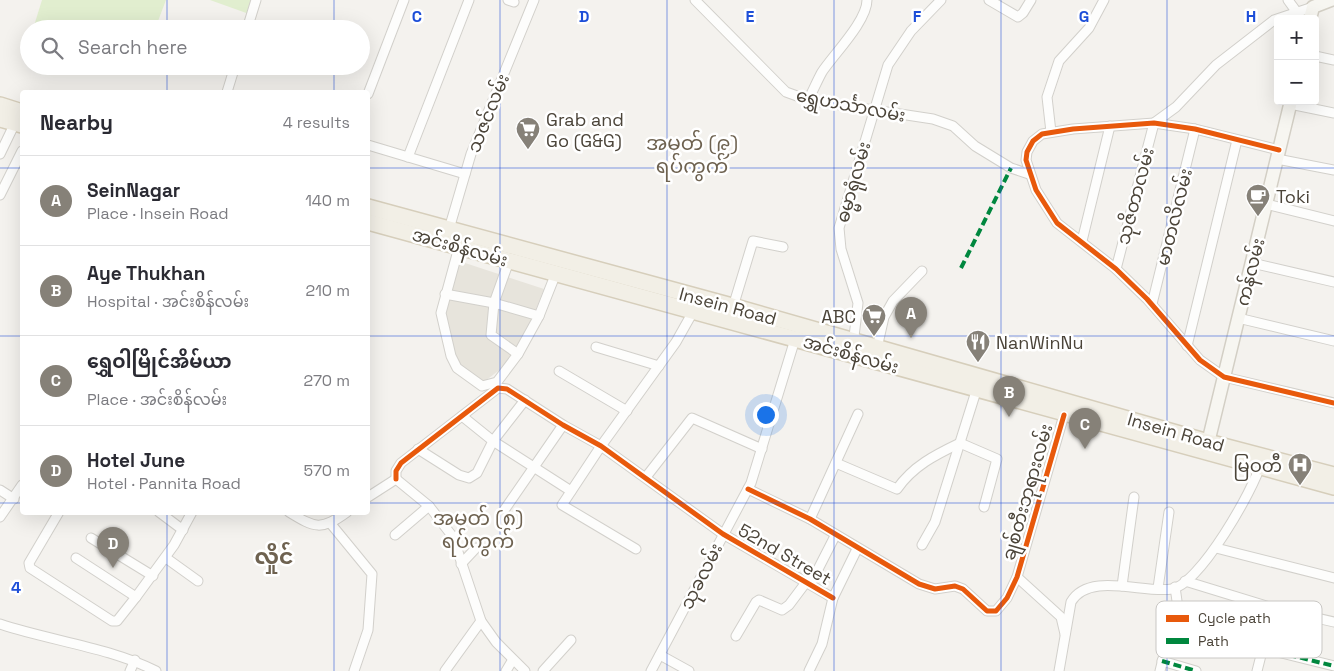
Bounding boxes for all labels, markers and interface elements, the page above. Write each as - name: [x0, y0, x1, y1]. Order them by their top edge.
- text: C: [412, 6, 422, 27]
- text: D: [579, 6, 589, 27]
- text: E: [746, 6, 755, 27]
- text: F: [913, 6, 922, 27]
- text: G: [1079, 6, 1089, 27]
- text: H: [1246, 6, 1256, 27]
- map controls: [1274, 15, 1319, 105]
- button: +: [1274, 15, 1319, 60]
- search box: [20, 20, 370, 75]
- icon: search: [38, 34, 66, 62]
- text: Search here: [78, 35, 188, 60]
- button: −: [1274, 60, 1319, 105]
- street label: သဇင်လမ်း: [461, 70, 514, 156]
- street label: ရွှေဟင်္သာလမ်း: [794, 82, 908, 131]
- place label: Grab and Go (G&G): [546, 108, 624, 152]
- text: Nearby: [40, 109, 113, 136]
- text: 4 results: [283, 112, 350, 133]
- supermarket icon: Grab and Go (G&G): [515, 116, 541, 150]
- district label: အမှတ် (၉) ရပ်ကွက်: [646, 129, 738, 182]
- street label: ဓမ္မာရုံလမ်း: [829, 138, 880, 226]
- street label: သုဇိတာလမ်း: [1109, 144, 1163, 248]
- street label: မာတလိလမ်း: [1149, 165, 1197, 268]
- text: SeinNagar: [87, 178, 180, 203]
- cafe icon: Toki: [1245, 183, 1271, 217]
- place label: Toki: [1276, 185, 1310, 208]
- text: A: [51, 190, 61, 211]
- text: 140 m: [305, 190, 350, 211]
- text: Place · Insein Road: [87, 203, 229, 224]
- street label: အင်းစိန်လမ်း: [409, 220, 511, 275]
- street label: ကန်လမ်း: [1230, 235, 1273, 309]
- text: Aye Thukhan: [87, 261, 206, 286]
- text: B: [51, 280, 61, 301]
- text: 210 m: [306, 280, 350, 301]
- street label: Insein Road: [677, 282, 779, 330]
- text: Hospital · အင်းစိန်လမ်း: [87, 291, 249, 312]
- pin: A: [895, 297, 927, 338]
- supermarket icon: ABC: [861, 303, 887, 337]
- place label: ABC: [821, 305, 856, 328]
- street label: အင်းစိန်လမ်း: [800, 327, 902, 382]
- restaurant icon: NanWinNu: [965, 329, 991, 363]
- place label: NanWinNu: [996, 331, 1084, 354]
- text: ရွှေဝါမြိုင်အိမ်ယာ: [87, 349, 231, 374]
- text: C: [51, 370, 61, 391]
- text: 270 m: [303, 370, 350, 391]
- pin: B: [993, 376, 1025, 417]
- text: Place · အင်းစိန်လမ်း: [87, 389, 227, 410]
- your location: [753, 402, 779, 428]
- street label: Insein Road: [1125, 407, 1227, 457]
- pin: C: [1069, 408, 1101, 449]
- street label: ချစ်တီးဘုရားလမ်း: [995, 420, 1061, 564]
- text: Hotel June: [87, 448, 185, 473]
- place label: မြဝတီ: [1233, 452, 1282, 481]
- hospital icon: မြဝတီ: [1287, 452, 1313, 486]
- text: D: [51, 460, 61, 481]
- text: 570 m: [304, 460, 350, 481]
- text: Hotel · Pannita Road: [87, 473, 241, 494]
- district label: အမှတ် (၈) ရပ်ကွက်: [433, 504, 523, 557]
- street label: 52nd Street: [734, 518, 836, 590]
- pin: D: [97, 527, 129, 568]
- street label: သုခလမ်း: [674, 539, 731, 615]
- district label: လှိုင်: [255, 541, 293, 574]
- text: 4: [11, 577, 21, 598]
- legend: [1156, 601, 1322, 658]
- text: Cycle path: [1198, 609, 1271, 627]
- text: Path: [1198, 632, 1229, 650]

